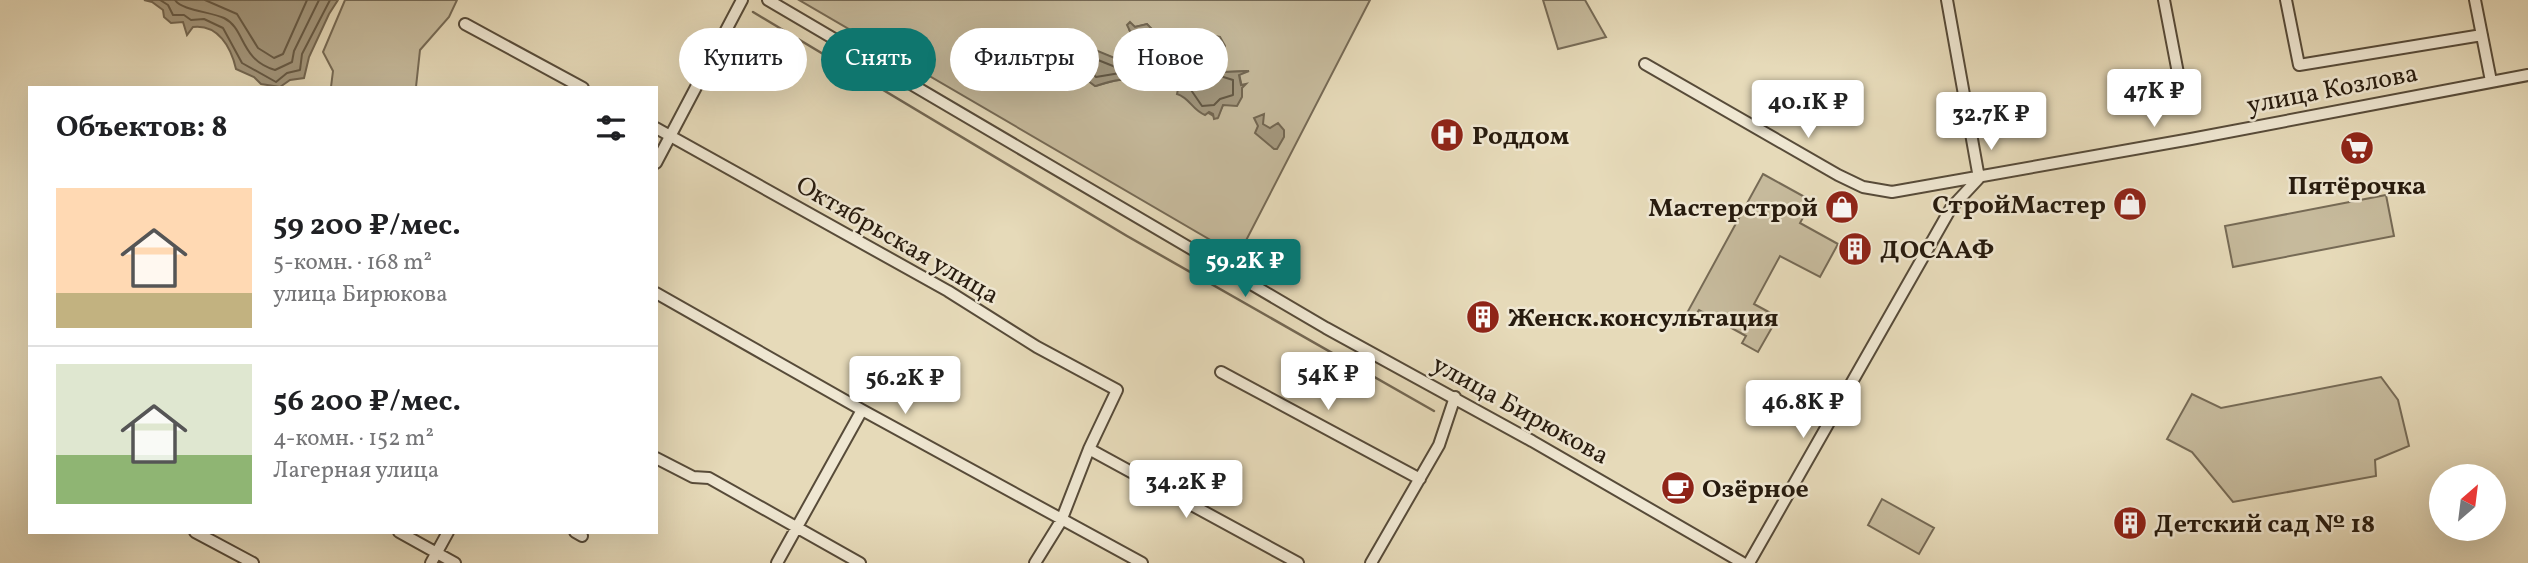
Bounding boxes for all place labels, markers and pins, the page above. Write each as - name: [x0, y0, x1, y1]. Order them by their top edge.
- pin: 47K ₽: [2105, 69, 2203, 129]
- pin: 40.1K ₽: [1743, 80, 1873, 140]
- pin: 32.7K ₽: [1926, 92, 2056, 152]
- hospital icon: Роддом: [1428, 116, 1466, 154]
- place label: Роддом: [1472, 119, 1569, 155]
- supermarket icon: Пятёрочка: [2338, 129, 2376, 167]
- place label: Пятёрочка: [2288, 169, 2426, 205]
- shop icon: СтройМастер: [2111, 185, 2149, 223]
- shop icon: Мастерстрой: [1823, 188, 1861, 226]
- place label: СтройМастер: [1932, 188, 2106, 224]
- place label: Мастерстрой: [1648, 191, 1818, 227]
- building icon: ДОСААФ: [1836, 230, 1874, 268]
- place label: ДОСААФ: [1880, 233, 1994, 269]
- pin: 59.2K ₽: [1180, 240, 1310, 299]
- building icon: Женск.консультация: [1464, 298, 1502, 336]
- place label: Женск.консультация: [1508, 301, 1778, 337]
- pin: 54K ₽: [1279, 352, 1377, 412]
- pin: 56.2K ₽: [840, 356, 970, 416]
- pin: 46.8K ₽: [1738, 380, 1868, 440]
- pin: 34.2K ₽: [1121, 461, 1251, 520]
- cafe icon: Озёрное: [1659, 469, 1697, 507]
- place label: Озёрное: [1702, 472, 1809, 508]
- building icon: Детский сад № 18: [2111, 504, 2149, 542]
- place label: Детский сад № 18: [2154, 507, 2375, 543]

